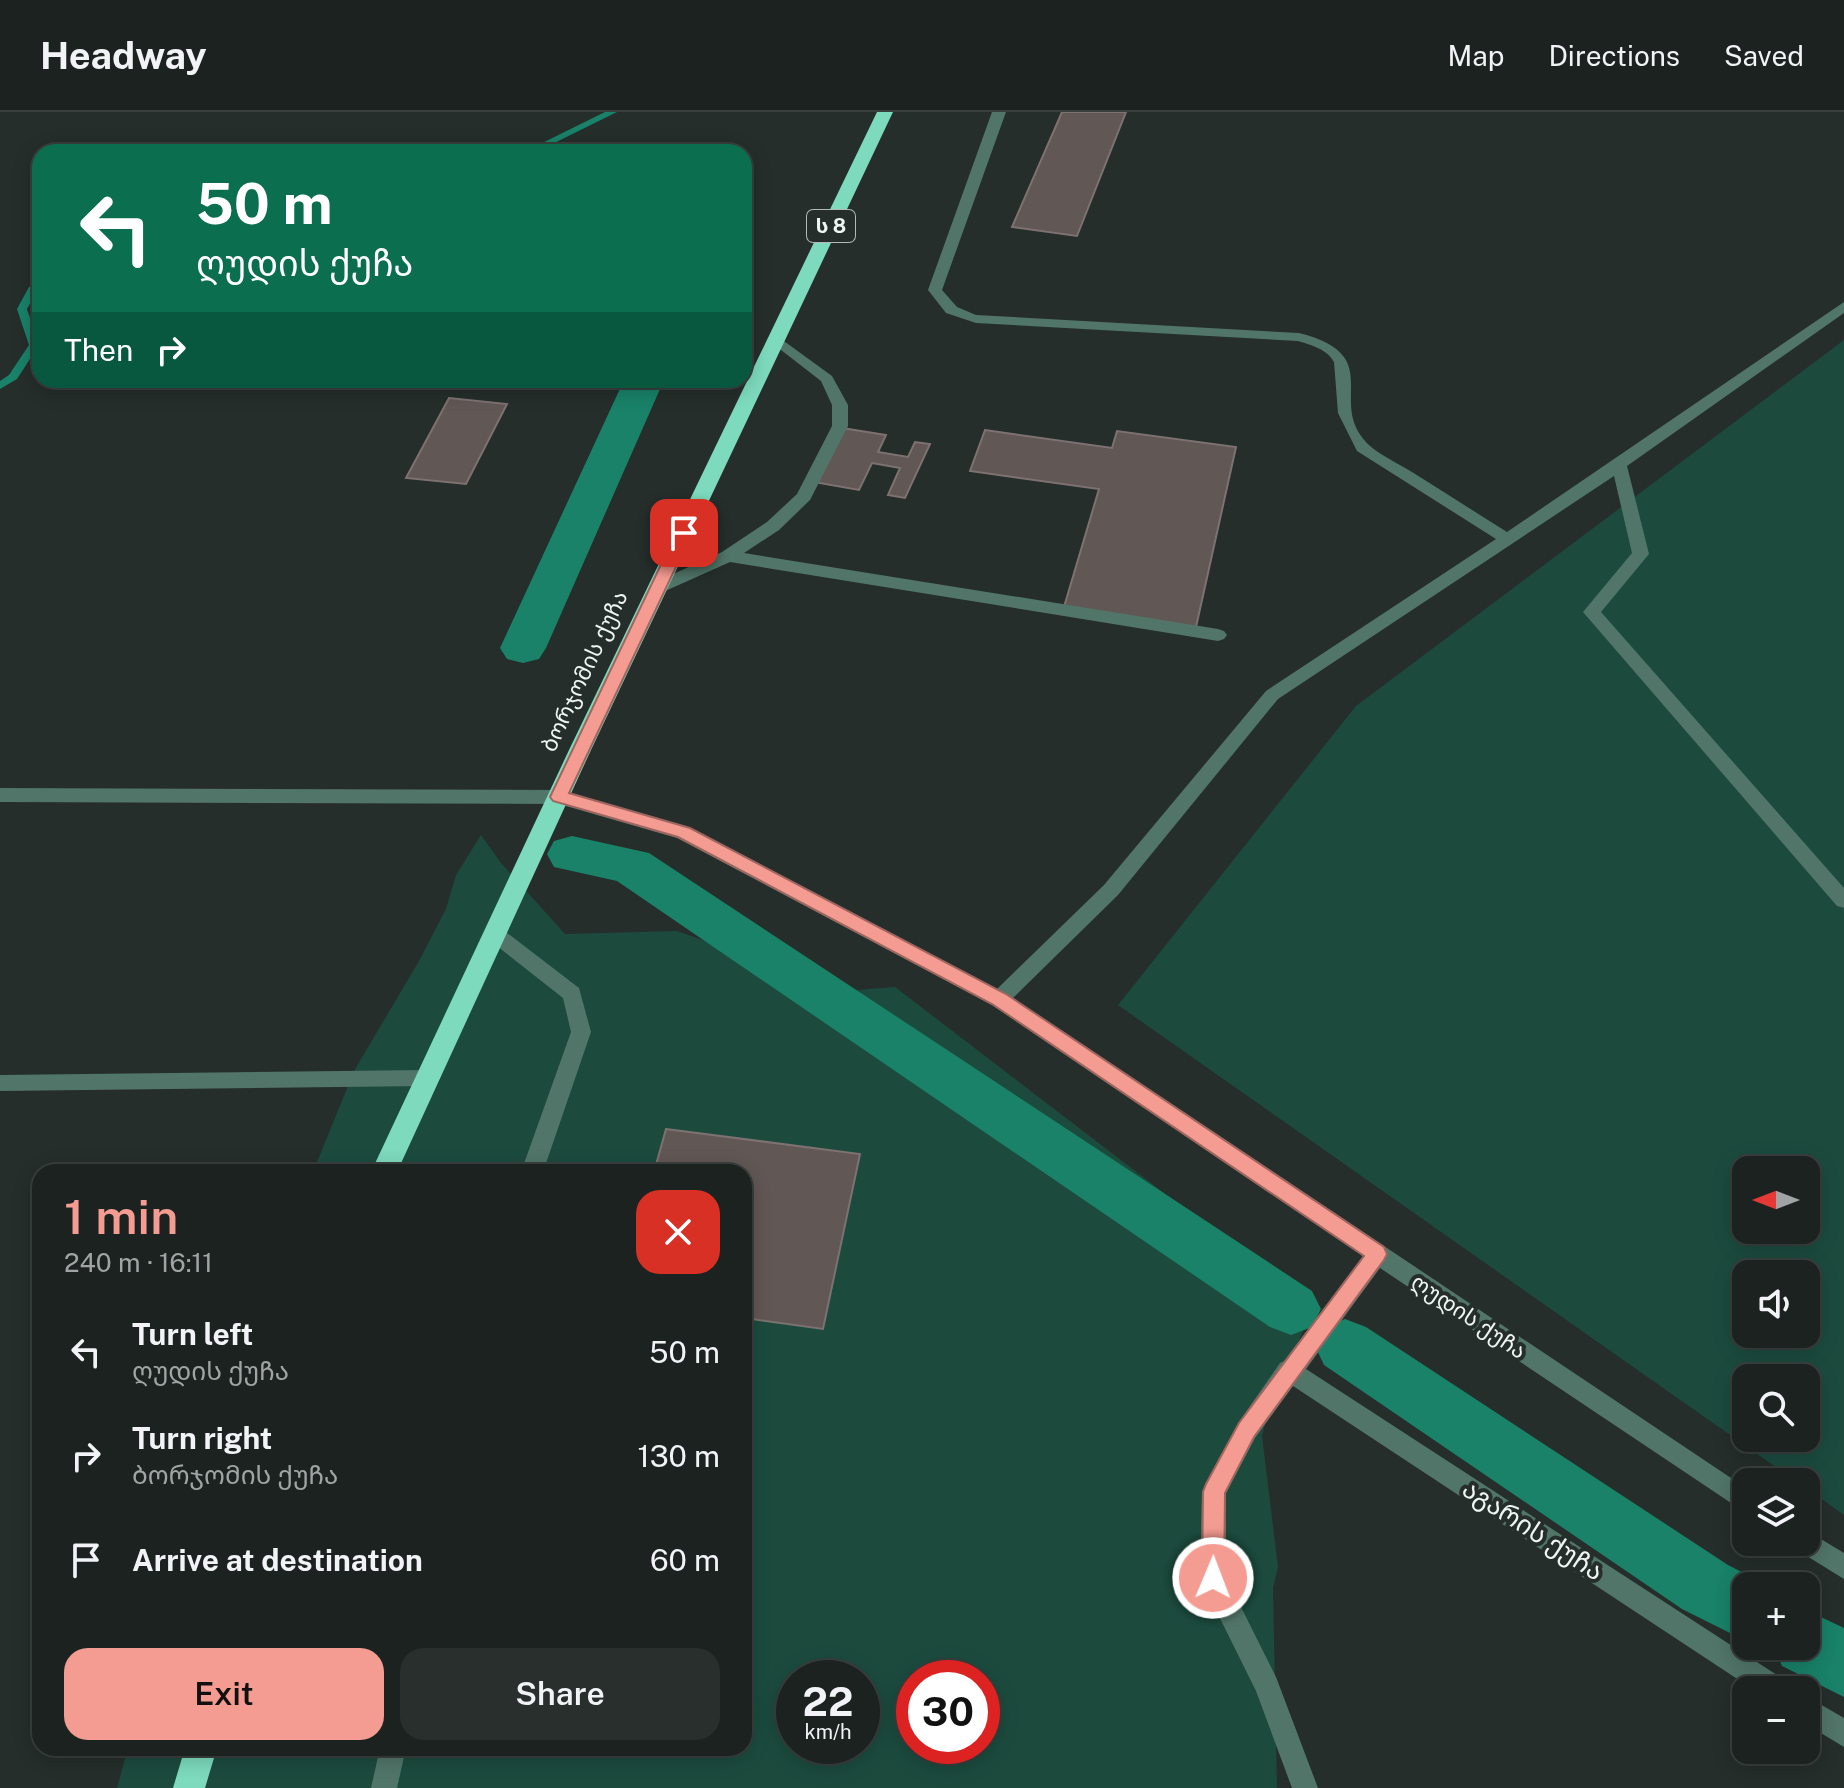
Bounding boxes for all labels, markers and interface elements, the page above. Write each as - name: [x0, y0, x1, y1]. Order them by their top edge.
- text: Headway: [40, 33, 207, 78]
- text: Map: [1448, 39, 1504, 72]
- text: Directions: [1548, 39, 1680, 72]
- text: Saved: [1724, 39, 1804, 72]
- text: 50 m: [196, 171, 333, 237]
- icon: left: [64, 176, 168, 280]
- road number: ს 8: [807, 210, 855, 242]
- text: ღუდის ქუჩა: [196, 242, 413, 284]
- icon: right: [149, 328, 193, 372]
- text: Then: [64, 332, 133, 368]
- pin: [650, 499, 718, 567]
- icon: arrive: [662, 511, 706, 555]
- street label: ბორჯომის ქუჩა: [535, 586, 633, 756]
- north arrow: [1732, 1156, 1820, 1244]
- map controls: [1732, 1156, 1820, 1764]
- text: 1 min: [64, 1188, 178, 1245]
- button: close: [636, 1190, 720, 1274]
- text: 240 m · 16:11: [64, 1247, 213, 1278]
- button: sound: [1732, 1260, 1820, 1348]
- street label: ღუდის ქუჩა: [1406, 1268, 1531, 1365]
- text: Turn left: [132, 1316, 253, 1352]
- icon: left: [64, 1330, 108, 1374]
- text: 50 m: [649, 1334, 720, 1370]
- text: ღუდის ქუჩა: [132, 1355, 289, 1386]
- button: search: [1732, 1364, 1820, 1452]
- text: Turn right: [132, 1420, 272, 1456]
- icon: right: [64, 1434, 108, 1478]
- text: 130 m: [637, 1438, 720, 1474]
- text: ბორჯომის ქუჩა: [132, 1459, 338, 1490]
- button: layers: [1732, 1468, 1820, 1556]
- street label: აგარის ქუჩა: [1457, 1473, 1609, 1587]
- position arrow: [1171, 1536, 1255, 1620]
- icon: arrive: [64, 1538, 108, 1582]
- text: Arrive at destination: [132, 1542, 423, 1578]
- text: 60 m: [650, 1542, 720, 1578]
- button: +: [1732, 1572, 1820, 1660]
- button: Exit: [64, 1648, 384, 1740]
- button: Share: [400, 1648, 720, 1740]
- speed limit sign: 30: [896, 1660, 1000, 1764]
- button: −: [1732, 1676, 1820, 1764]
- text: 22: [803, 1678, 853, 1725]
- text: km/h: [804, 1720, 852, 1744]

